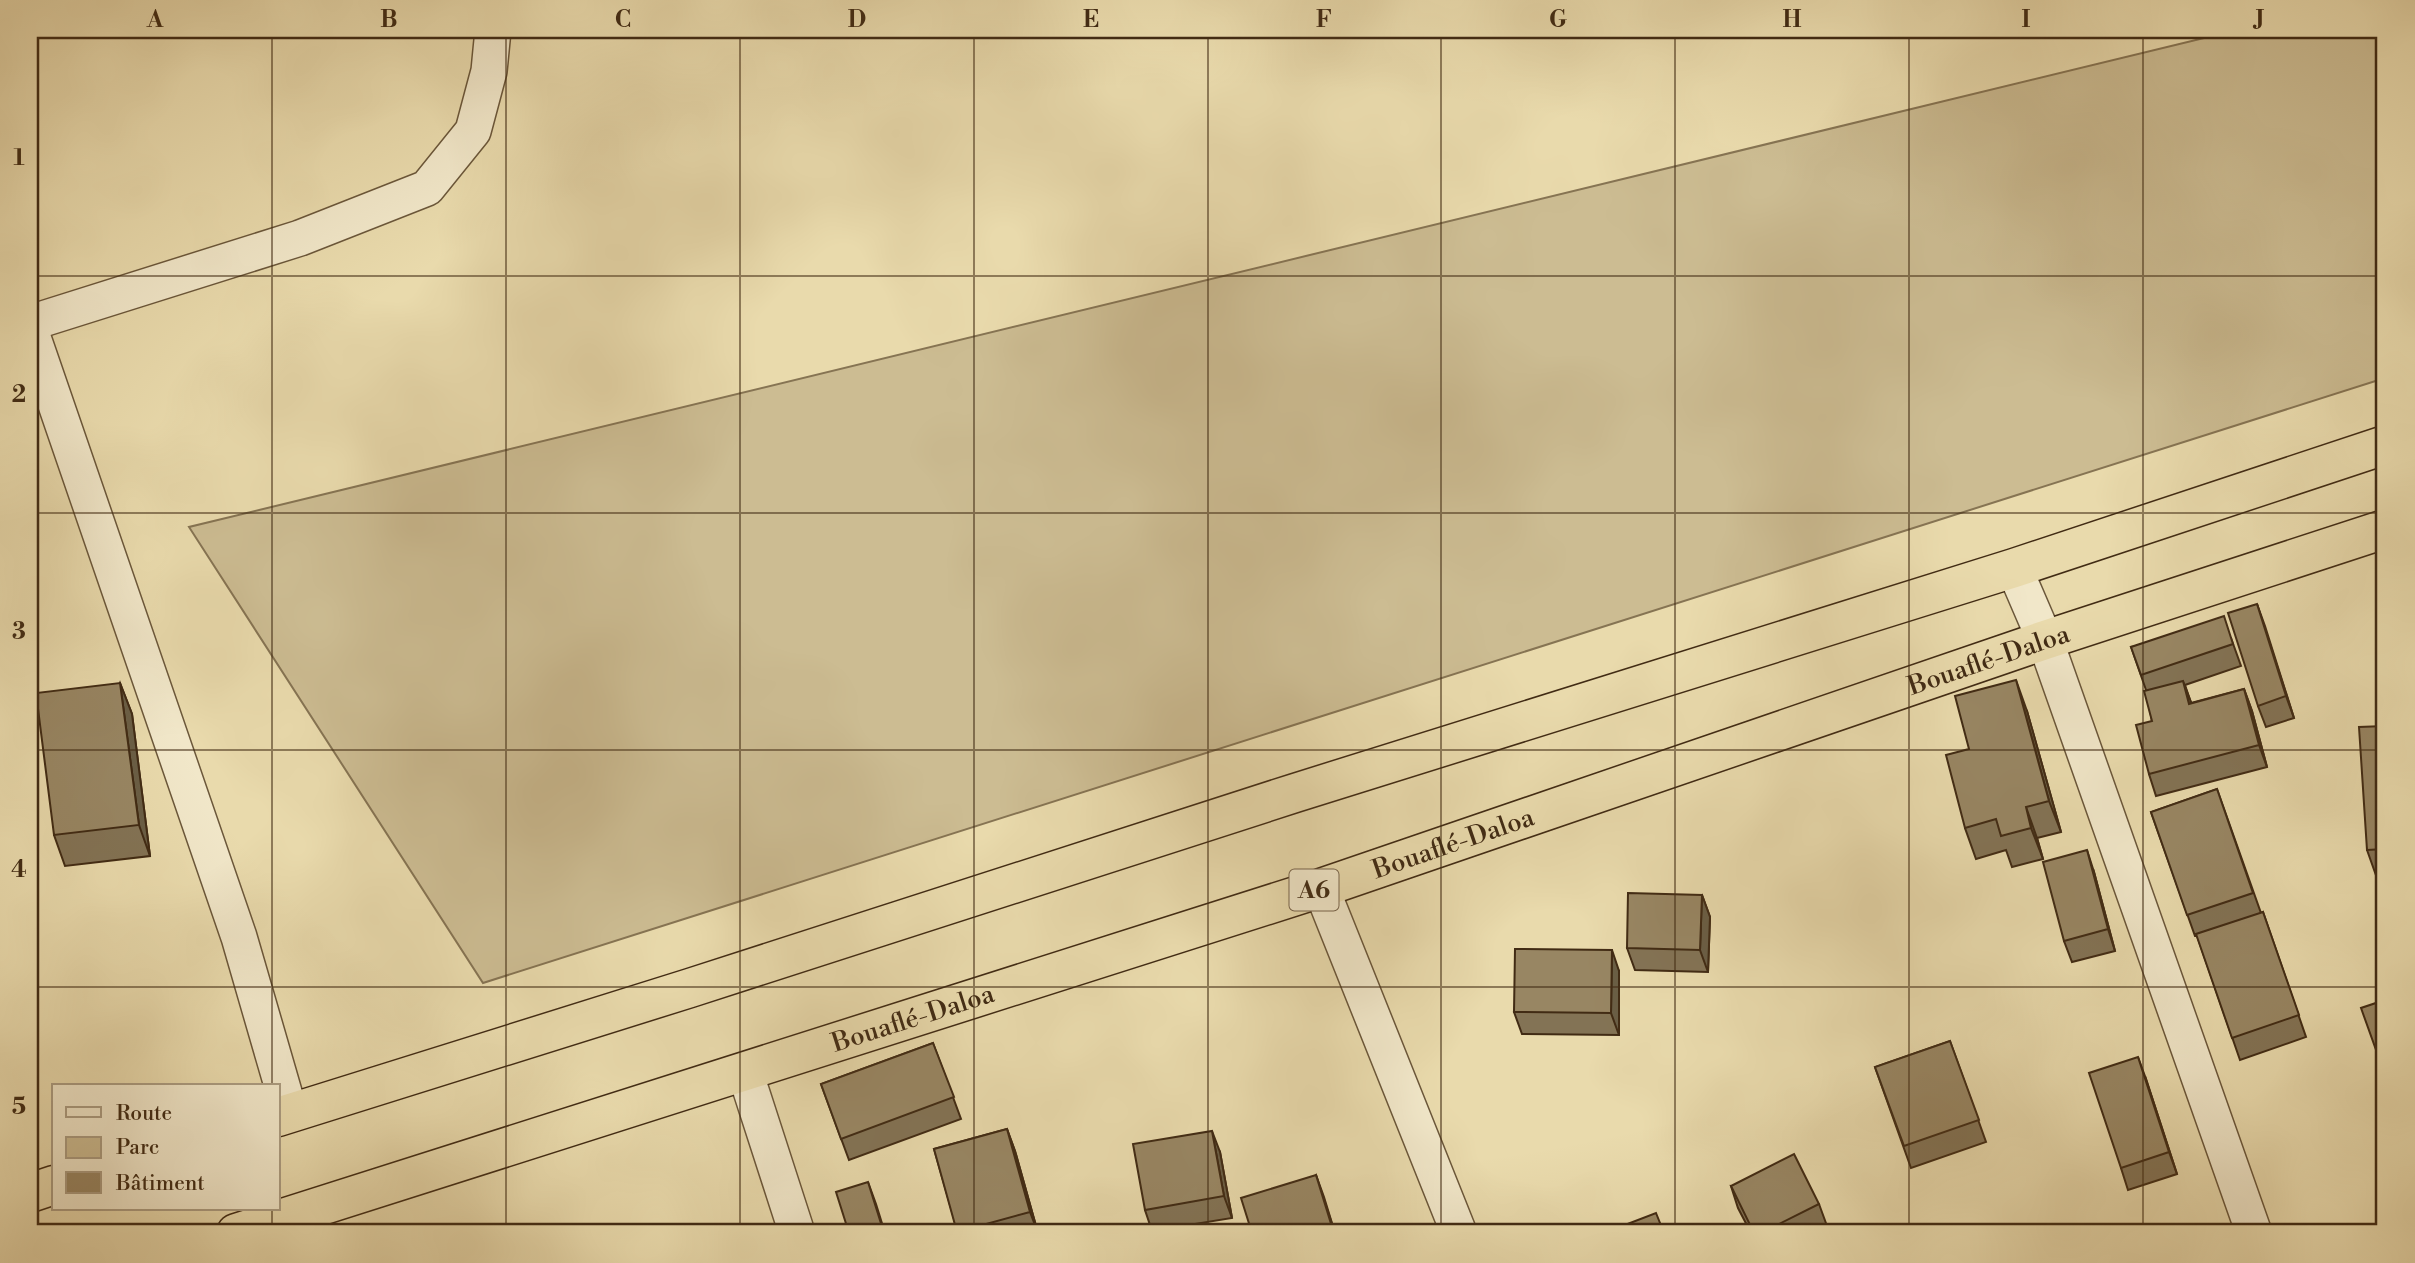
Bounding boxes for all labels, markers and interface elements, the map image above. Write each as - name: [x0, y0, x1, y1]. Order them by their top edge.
- text: A: [146, 6, 164, 34]
- text: B: [380, 6, 398, 34]
- text: C: [615, 6, 631, 34]
- text: D: [848, 6, 866, 34]
- text: E: [1083, 6, 1099, 34]
- text: F: [1316, 6, 1332, 34]
- text: G: [1549, 6, 1567, 34]
- text: H: [1783, 6, 1802, 34]
- text: I: [2022, 6, 2031, 34]
- text: J: [2253, 6, 2265, 34]
- text: 1: [13, 144, 25, 172]
- text: 2: [12, 381, 26, 409]
- text: 3: [12, 618, 26, 646]
- street label: Bouaflé-Daloa: [1903, 618, 2074, 703]
- street label: Bouaflé-Daloa: [1367, 801, 1539, 887]
- text: 4: [11, 856, 27, 884]
- road number: A6: [1290, 870, 1338, 910]
- street label: Bouaflé-Daloa: [827, 978, 999, 1060]
- legend: [52, 1084, 280, 1210]
- text: 5: [12, 1093, 26, 1121]
- text: Route: [116, 1101, 172, 1127]
- text: Parc: [116, 1135, 159, 1161]
- text: Bâtiment: [115, 1171, 205, 1197]

